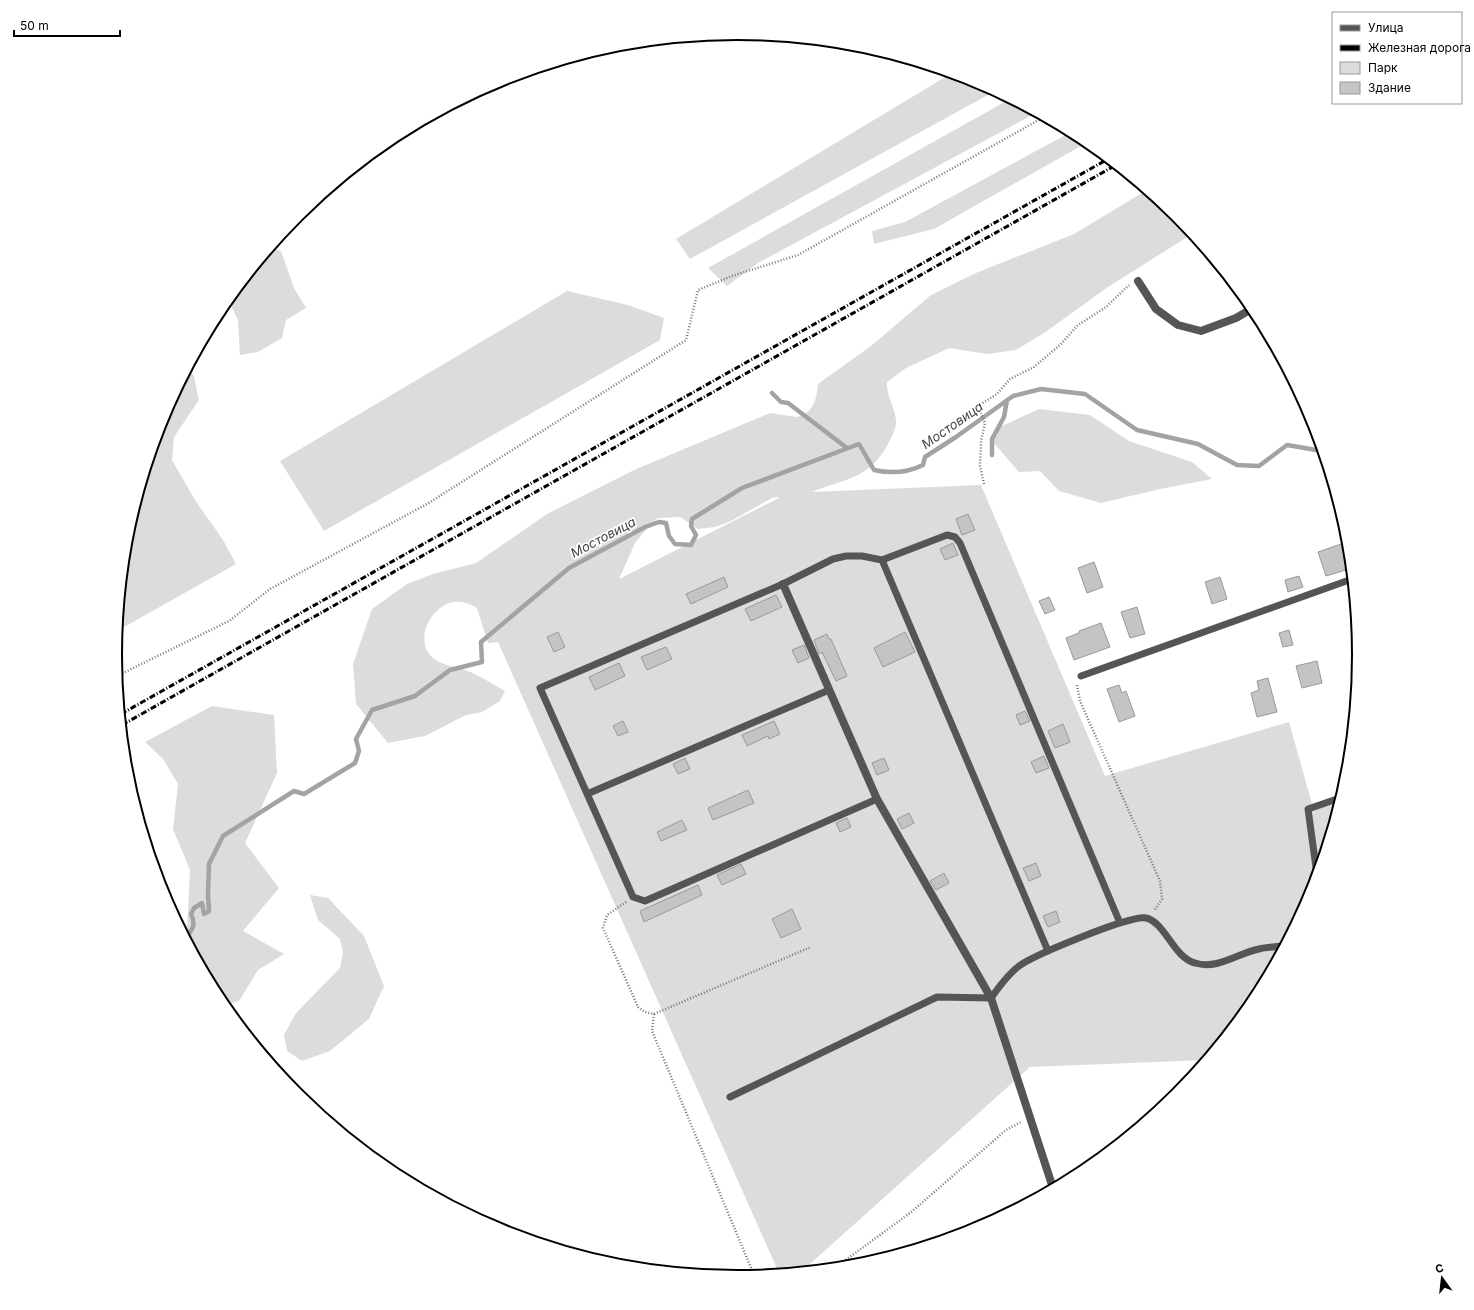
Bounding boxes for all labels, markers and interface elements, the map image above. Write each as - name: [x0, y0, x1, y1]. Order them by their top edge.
- scale bar: [14, 12, 120, 38]
- legend: [1332, 12, 1462, 104]
- text: 50 m: [20, 18, 49, 33]
- text: Улица: [1368, 20, 1403, 35]
- text: Железная дорога: [1368, 40, 1471, 55]
- text: Парк: [1368, 60, 1398, 75]
- text: Здание: [1368, 80, 1411, 95]
- water label: Мостовица: [918, 398, 986, 452]
- water label: Мостовица: [568, 513, 638, 561]
- north arrow: [1422, 1258, 1462, 1298]
- text: С: [1434, 1261, 1445, 1276]

